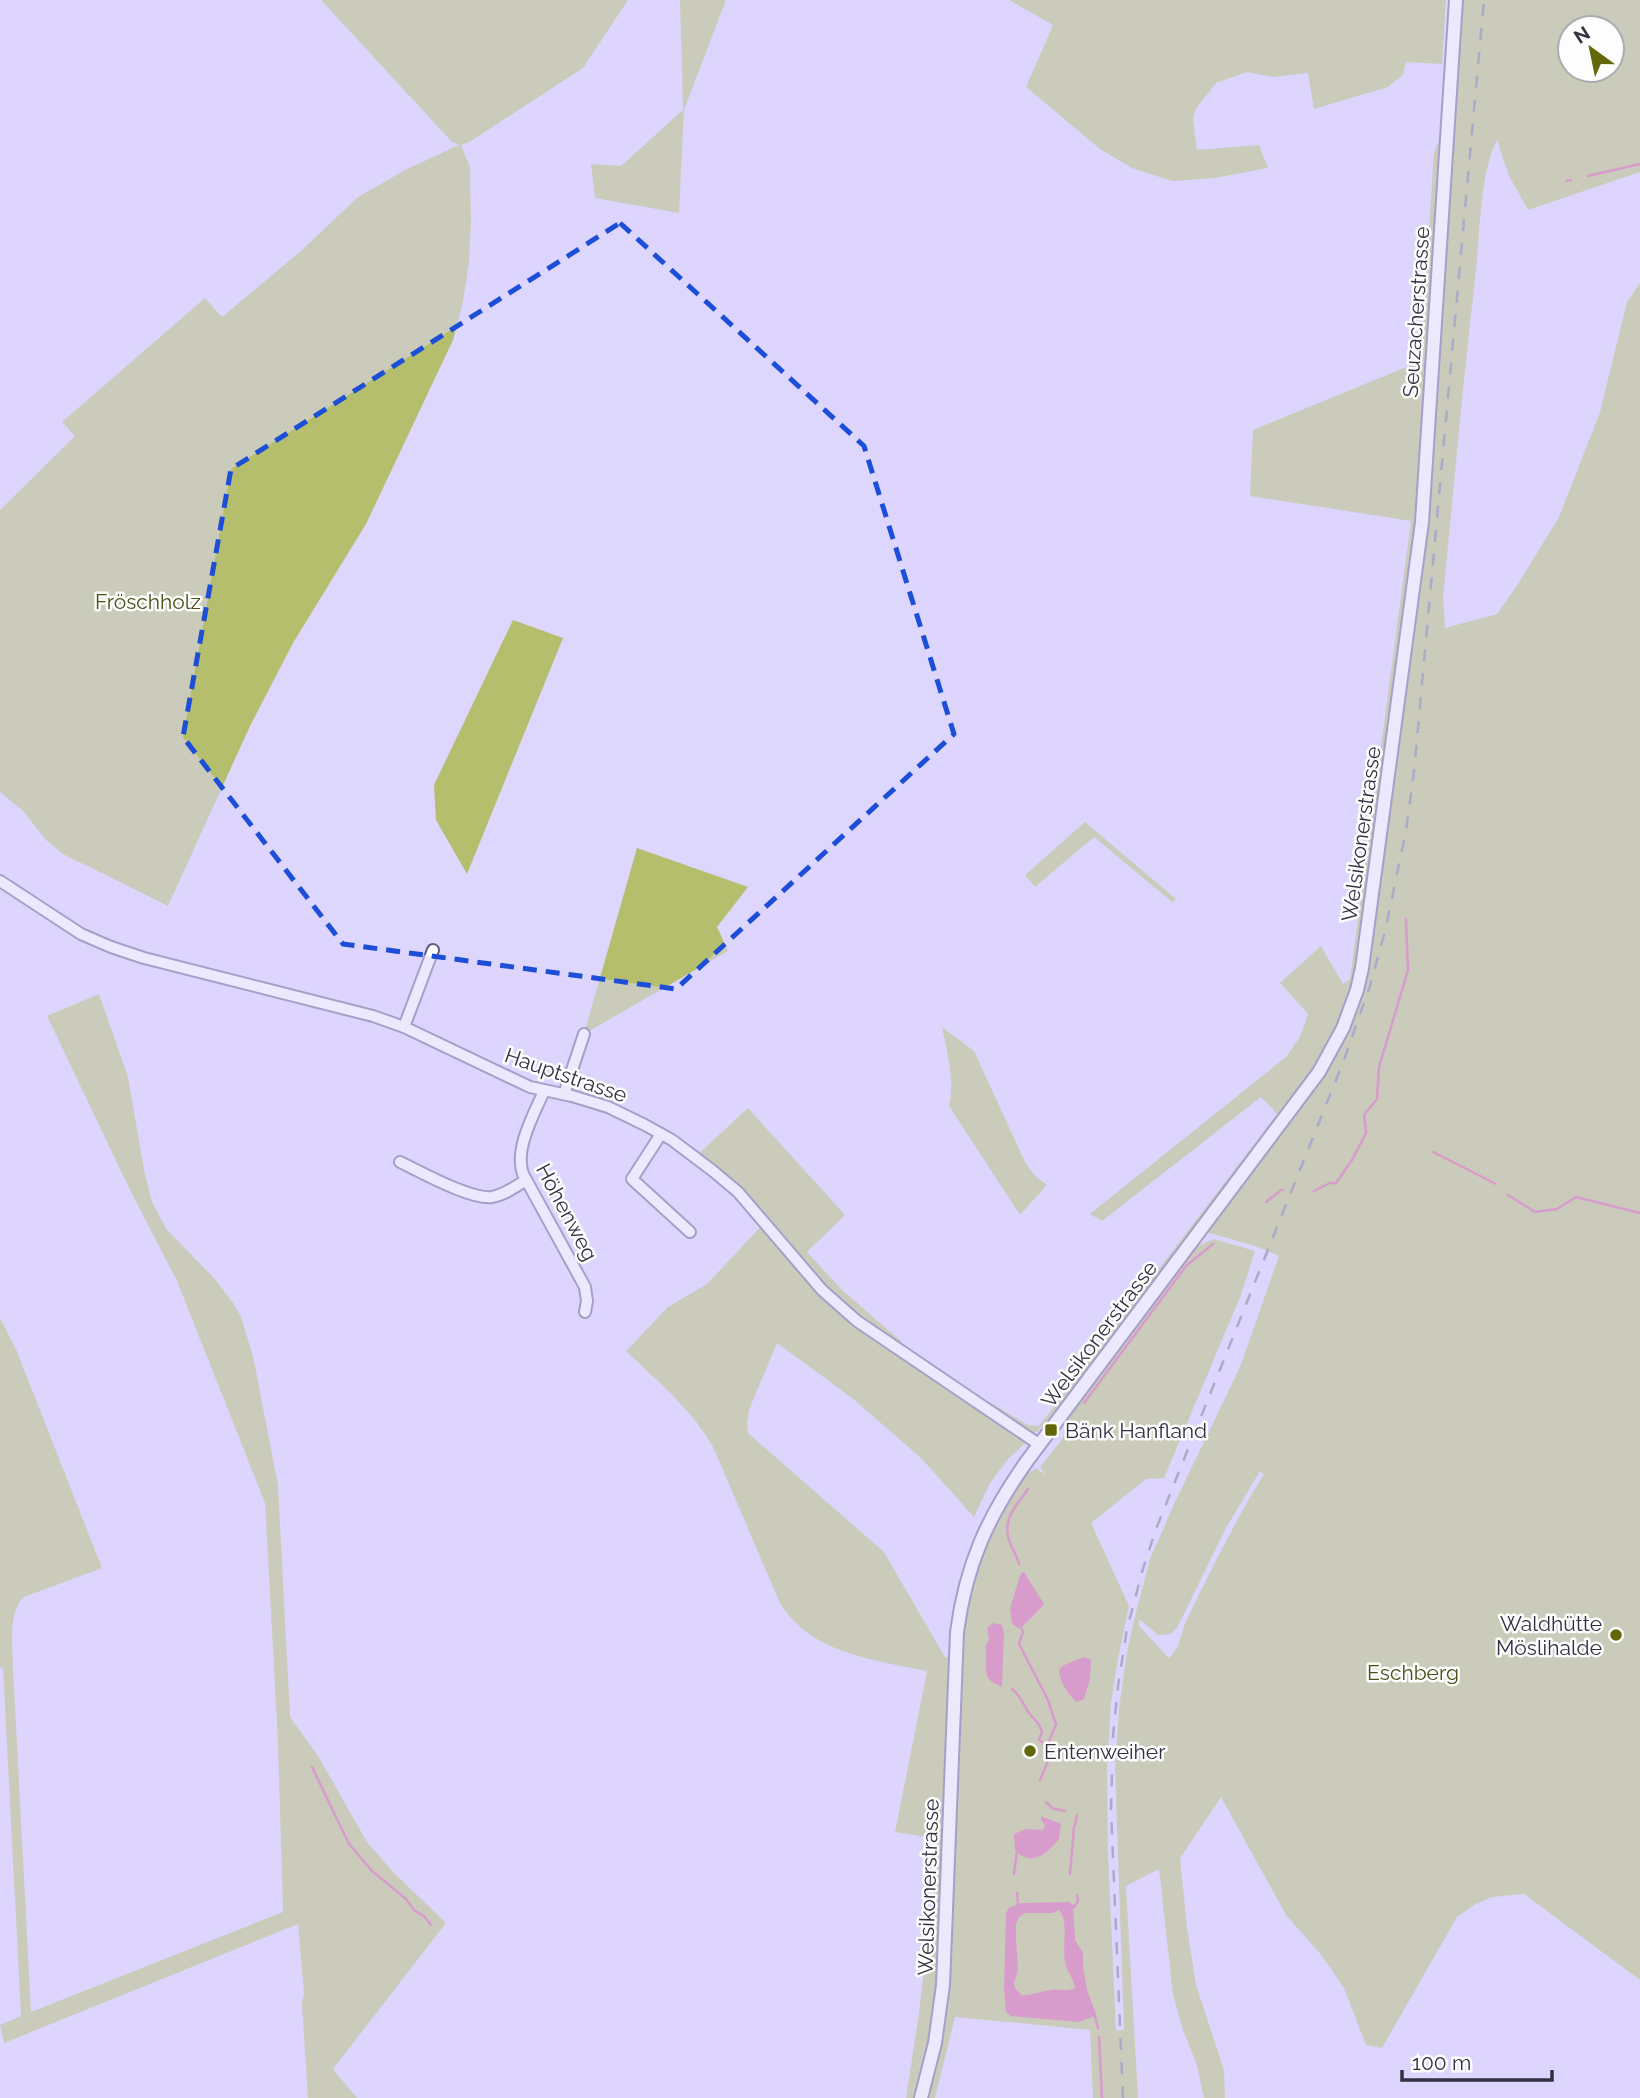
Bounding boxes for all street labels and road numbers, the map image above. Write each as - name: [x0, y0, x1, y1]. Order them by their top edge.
- street label: Seuzacherstrasse: [1398, 226, 1434, 398]
- street label: Welsikonerstrasse: [1336, 745, 1386, 923]
- street label: Hauptstrasse: [502, 1042, 630, 1108]
- street label: Höhenweg: [531, 1159, 603, 1265]
- street label: Welsikonerstrasse: [1036, 1256, 1162, 1412]
- street label: Welsikonerstrasse: [912, 1798, 944, 1976]

